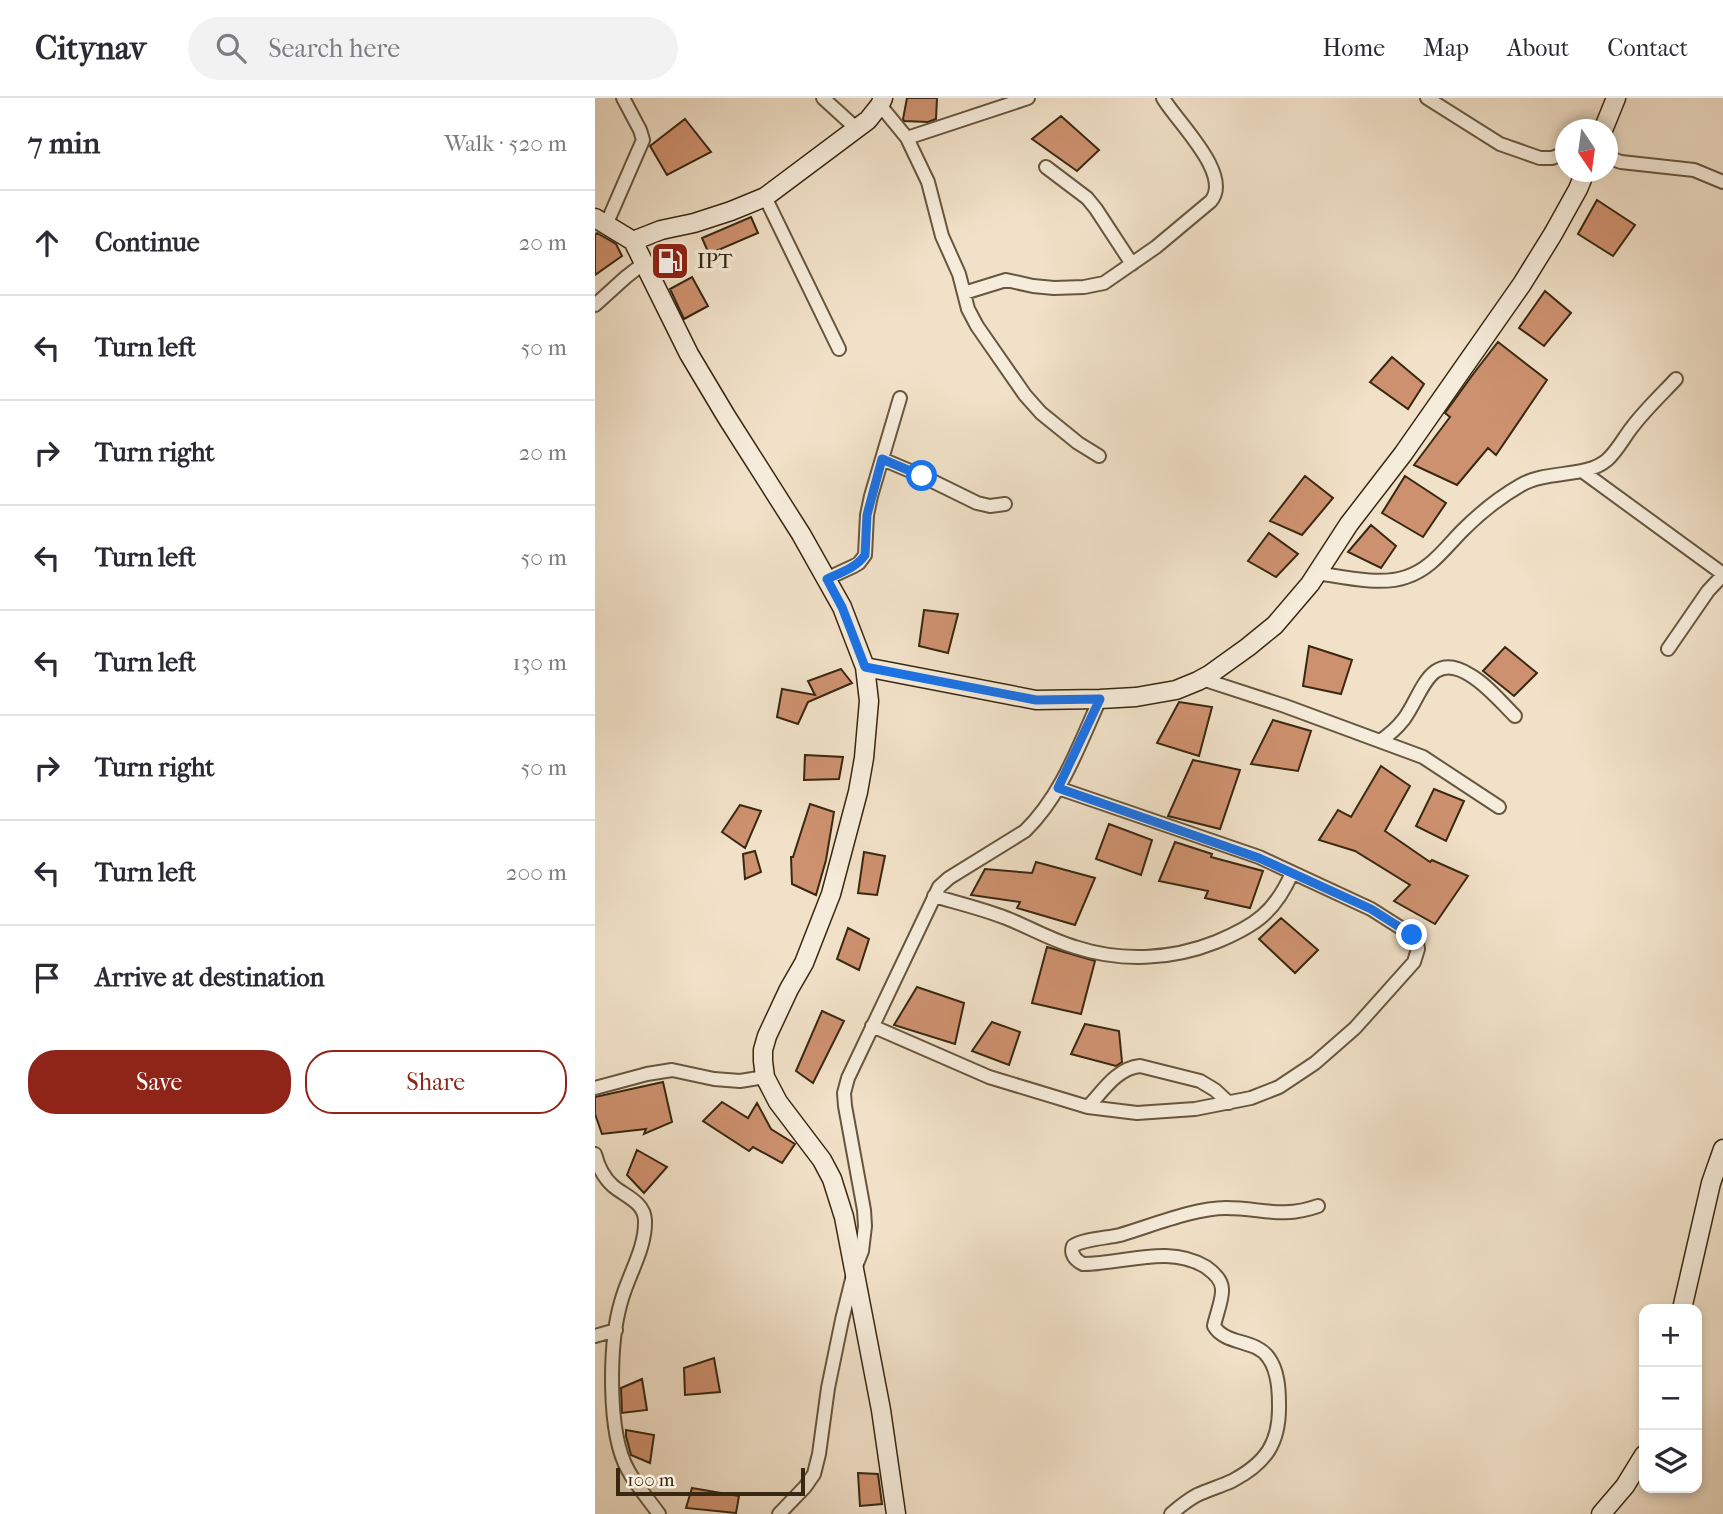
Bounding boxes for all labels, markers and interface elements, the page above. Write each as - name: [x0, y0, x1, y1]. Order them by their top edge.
- search box: [188, 17, 678, 80]
- text: Citynav: [35, 29, 146, 68]
- icon: search: [212, 29, 250, 67]
- text: Search here: [268, 33, 400, 64]
- text: Home: [1323, 34, 1385, 62]
- text: Map: [1423, 34, 1469, 62]
- text: About: [1507, 34, 1569, 62]
- text: Contact: [1607, 34, 1688, 62]
- north arrow: [1555, 119, 1618, 182]
- text: 7 min: [28, 126, 100, 161]
- text: Walk · 520 m: [444, 130, 567, 157]
- icon: ahead: [28, 224, 66, 262]
- text: Continue: [95, 227, 200, 258]
- text: 20 m: [518, 229, 567, 256]
- fuel station icon: IPT: [649, 240, 691, 282]
- place label: IPT: [697, 249, 733, 273]
- icon: left: [28, 329, 66, 367]
- text: Turn left: [95, 332, 196, 363]
- text: 50 m: [520, 334, 567, 361]
- icon: right: [28, 434, 66, 472]
- text: Turn right: [95, 437, 215, 468]
- text: 20 m: [518, 439, 567, 466]
- route start: [906, 460, 937, 491]
- icon: left: [28, 539, 66, 577]
- text: Turn left: [95, 542, 196, 573]
- text: 50 m: [520, 544, 567, 571]
- icon: left: [28, 644, 66, 682]
- text: Turn left: [95, 647, 196, 678]
- text: 130 m: [513, 649, 567, 676]
- icon: right: [28, 749, 66, 787]
- text: Turn right: [95, 752, 215, 783]
- text: 50 m: [520, 754, 567, 781]
- icon: left: [28, 854, 66, 892]
- text: Turn left: [95, 857, 196, 888]
- text: 200 m: [506, 859, 567, 886]
- route end: [1396, 919, 1427, 950]
- icon: arrive: [28, 959, 66, 997]
- text: Arrive at destination: [95, 962, 325, 993]
- button: Save: [28, 1050, 291, 1114]
- button: Share: [305, 1050, 567, 1114]
- map controls: [1639, 1304, 1702, 1493]
- button: +: [1639, 1304, 1702, 1367]
- button: −: [1639, 1367, 1702, 1430]
- button: layers: [1639, 1430, 1702, 1493]
- scale bar: [616, 1465, 805, 1497]
- text: 100 m: [627, 1469, 675, 1491]

